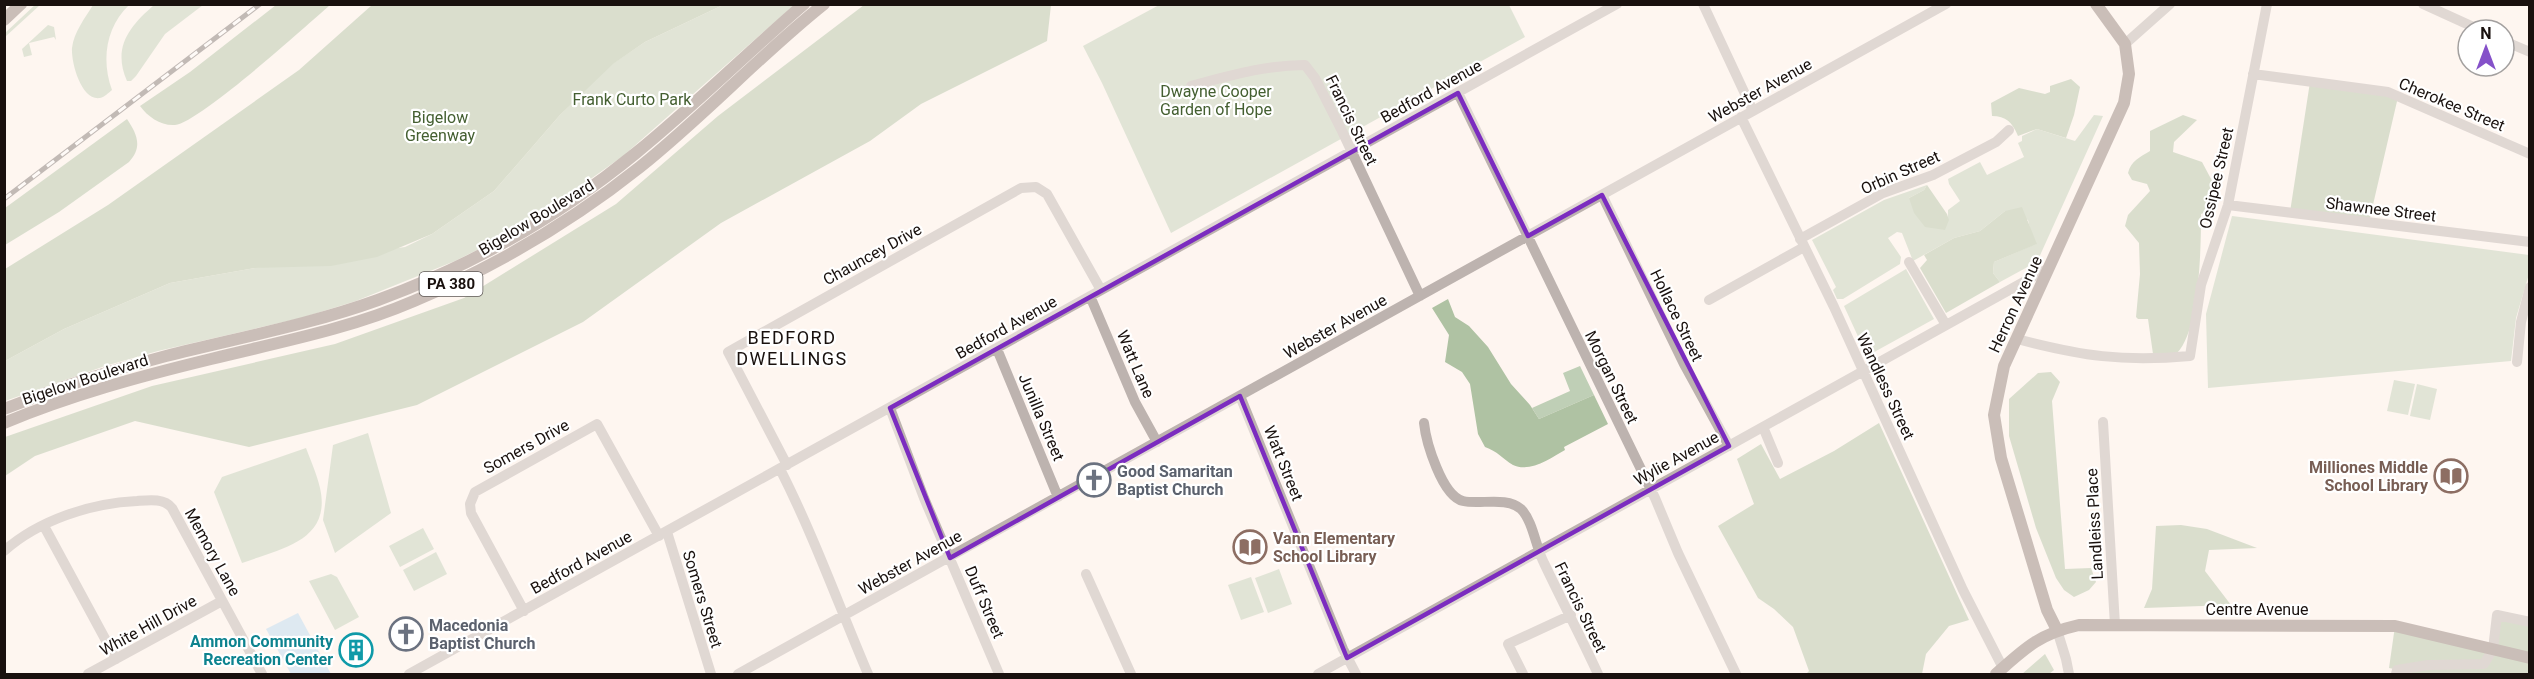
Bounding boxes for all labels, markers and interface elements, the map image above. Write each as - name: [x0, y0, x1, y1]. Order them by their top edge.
- north arrow: [2456, 18, 2516, 78]
- text: N: [2480, 24, 2492, 43]
- street label: Webster Avenue: [1705, 54, 1815, 127]
- street label: Bedford Avenue: [1377, 56, 1485, 127]
- street label: Francis Street: [1322, 72, 1382, 168]
- street label: Cherokee Street: [2396, 74, 2508, 135]
- park label: Dwayne Cooper Garden of Hope: [1160, 82, 1272, 119]
- park label: Frank Curto Park: [573, 90, 692, 109]
- park label: Bigelow Greenway: [405, 108, 476, 145]
- street label: Ossipee Street: [2196, 126, 2237, 231]
- street label: Orbin Street: [1858, 147, 1943, 198]
- street label: Bigelow Boulevard: [475, 176, 597, 259]
- street label: Shawnee Street: [2325, 193, 2437, 226]
- street label: Chauncey Drive: [820, 220, 925, 289]
- street label: Herron Avenue: [1985, 253, 2046, 356]
- street label: Hollace Street: [1646, 266, 1707, 364]
- road number: PA 380: [420, 272, 482, 296]
- street label: Webster Avenue: [1280, 290, 1390, 363]
- street label: Bedford Avenue: [952, 292, 1060, 363]
- district label: BEDFORD DWELLINGS: [736, 327, 848, 369]
- street label: Watt Lane: [1113, 327, 1158, 401]
- street label: Morgan Street: [1581, 328, 1642, 427]
- street label: Wandless Street: [1853, 330, 1919, 443]
- street label: Bigelow Boulevard: [20, 350, 150, 409]
- street label: Junilla Street: [1015, 371, 1068, 464]
- street label: Somers Drive: [480, 415, 572, 478]
- street label: Watt Street: [1260, 423, 1307, 504]
- street label: Wylie Avenue: [1630, 427, 1722, 490]
- place label: Milliones Middle School Library: [2309, 458, 2429, 495]
- library icon: Milliones Middle School Library: [2433, 458, 2469, 494]
- church icon: Good Samaritan Baptist Church: [1076, 462, 1112, 498]
- place label: Good Samaritan Baptist Church: [1117, 462, 1233, 499]
- street label: Landleiss Place: [2082, 468, 2107, 580]
- street label: Memory Lane: [181, 505, 244, 599]
- street label: Webster Avenue: [855, 526, 965, 599]
- street label: Bedford Avenue: [527, 527, 635, 598]
- library icon: Vann Elementary School Library: [1232, 529, 1268, 565]
- place label: Vann Elementary School Library: [1273, 529, 1396, 566]
- street label: Somers Street: [679, 548, 726, 650]
- street label: Francis Street: [1551, 559, 1611, 655]
- street label: Duff Street: [961, 563, 1008, 641]
- street label: White Hill Drive: [97, 591, 200, 660]
- street label: Centre Avenue: [2205, 600, 2309, 619]
- church icon: Macedonia Baptist Church: [388, 616, 424, 652]
- place label: Macedonia Baptist Church: [429, 616, 535, 653]
- place label: Ammon Community Recreation Center: [190, 632, 334, 669]
- building icon: Ammon Community Recreation Center: [338, 632, 374, 668]

